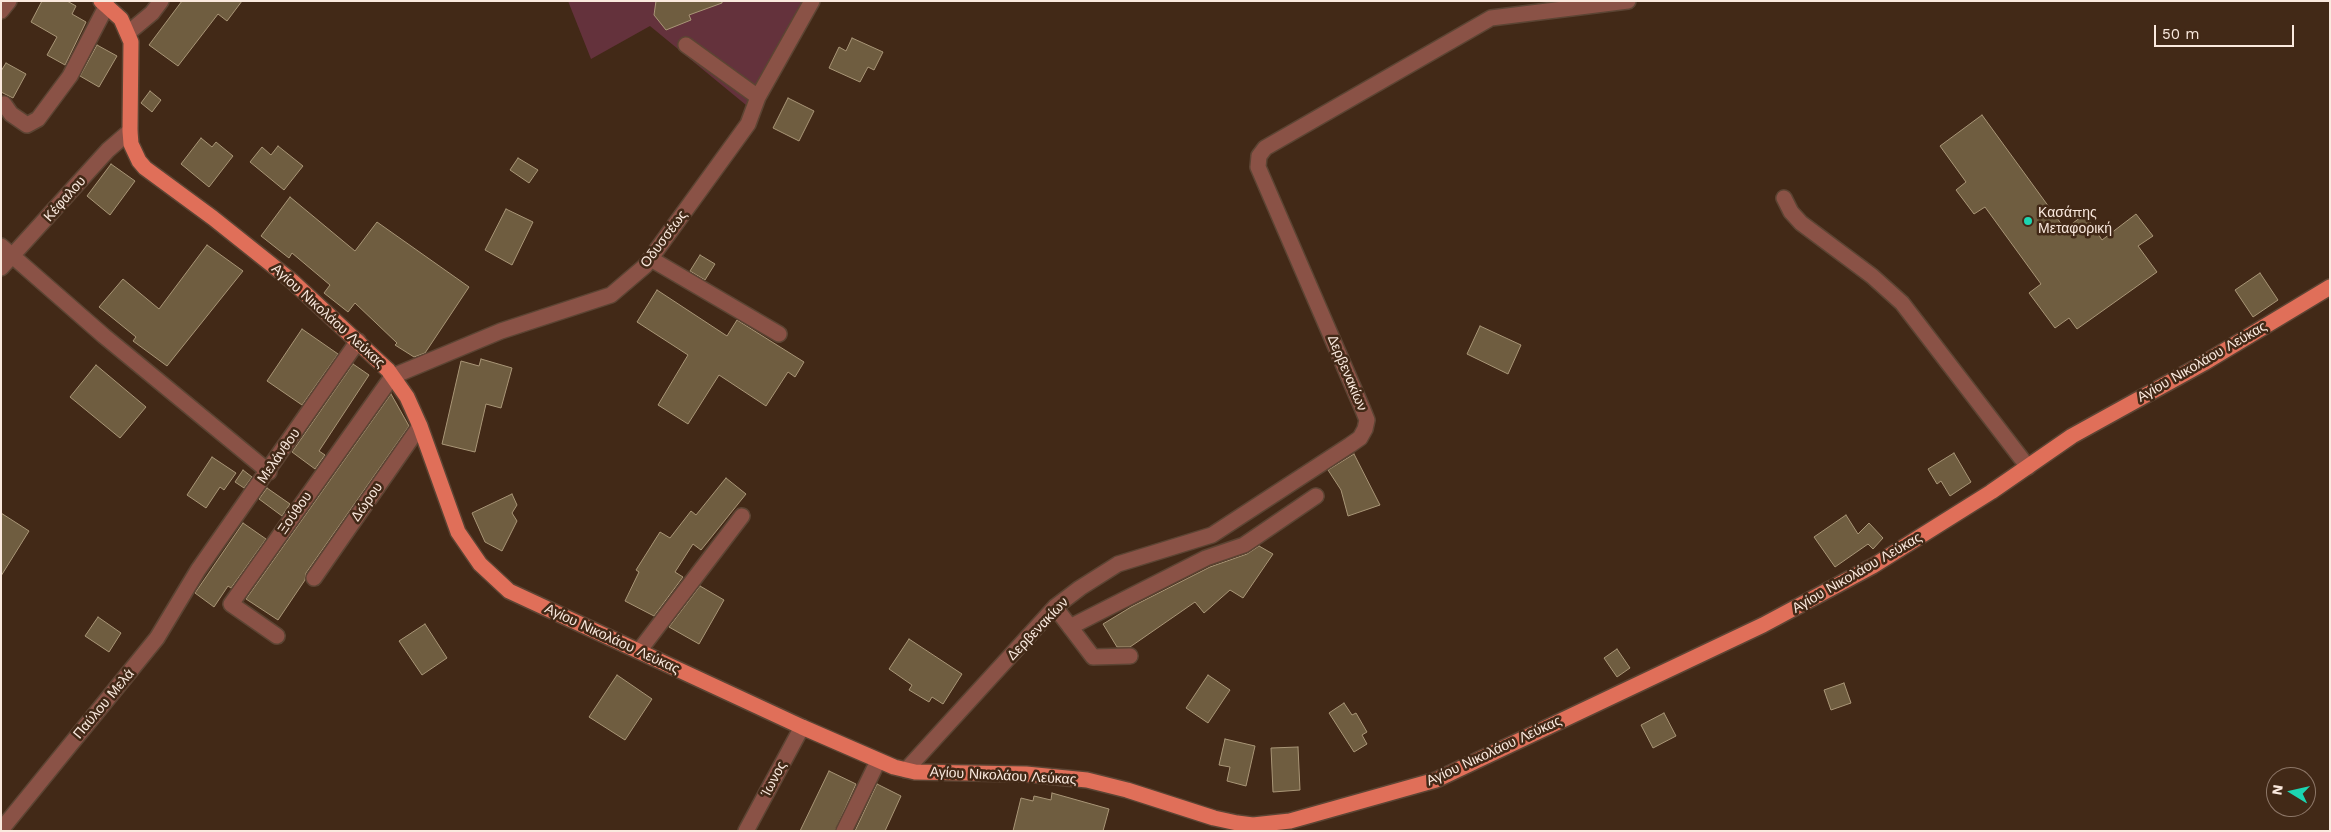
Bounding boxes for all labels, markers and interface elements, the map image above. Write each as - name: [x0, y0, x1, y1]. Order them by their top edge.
- scale bar: [2156, 15, 2296, 47]
- text: 50 m: [2162, 25, 2199, 43]
- street label: Κέφαλου: [40, 173, 90, 225]
- place label: Κασάπης Μεταφορική: [2038, 205, 2112, 238]
- street label: Οδυσσέως: [637, 207, 691, 271]
- marker: Κασάπης Μεταφορική: [2022, 215, 2034, 227]
- street label: Αγίου Νικολάου Λεύκας: [268, 261, 388, 371]
- street label: Αγίου Νικολάου Λεύκας: [2134, 318, 2270, 406]
- street label: Δερβενακίων: [1323, 332, 1371, 414]
- street label: Μελάνθου: [254, 425, 304, 487]
- street label: Δώρου: [348, 479, 386, 525]
- street label: Ξούθου: [274, 489, 316, 537]
- street label: Αγίου Νικολάου Λεύκας: [1789, 529, 1925, 617]
- street label: Δερβενακίων: [1004, 594, 1072, 664]
- street label: Αγίου Νικολάου Λεύκας: [542, 600, 682, 678]
- street label: Παύλου Μελά: [70, 666, 138, 742]
- street label: Αγίου Νικολάου Λεύκας: [1424, 712, 1564, 790]
- street label: Ίωνος: [758, 758, 790, 800]
- street label: Αγίου Νικολάου Λεύκας: [929, 764, 1077, 788]
- north arrow: [2266, 767, 2316, 817]
- text: N: [2268, 783, 2286, 796]

